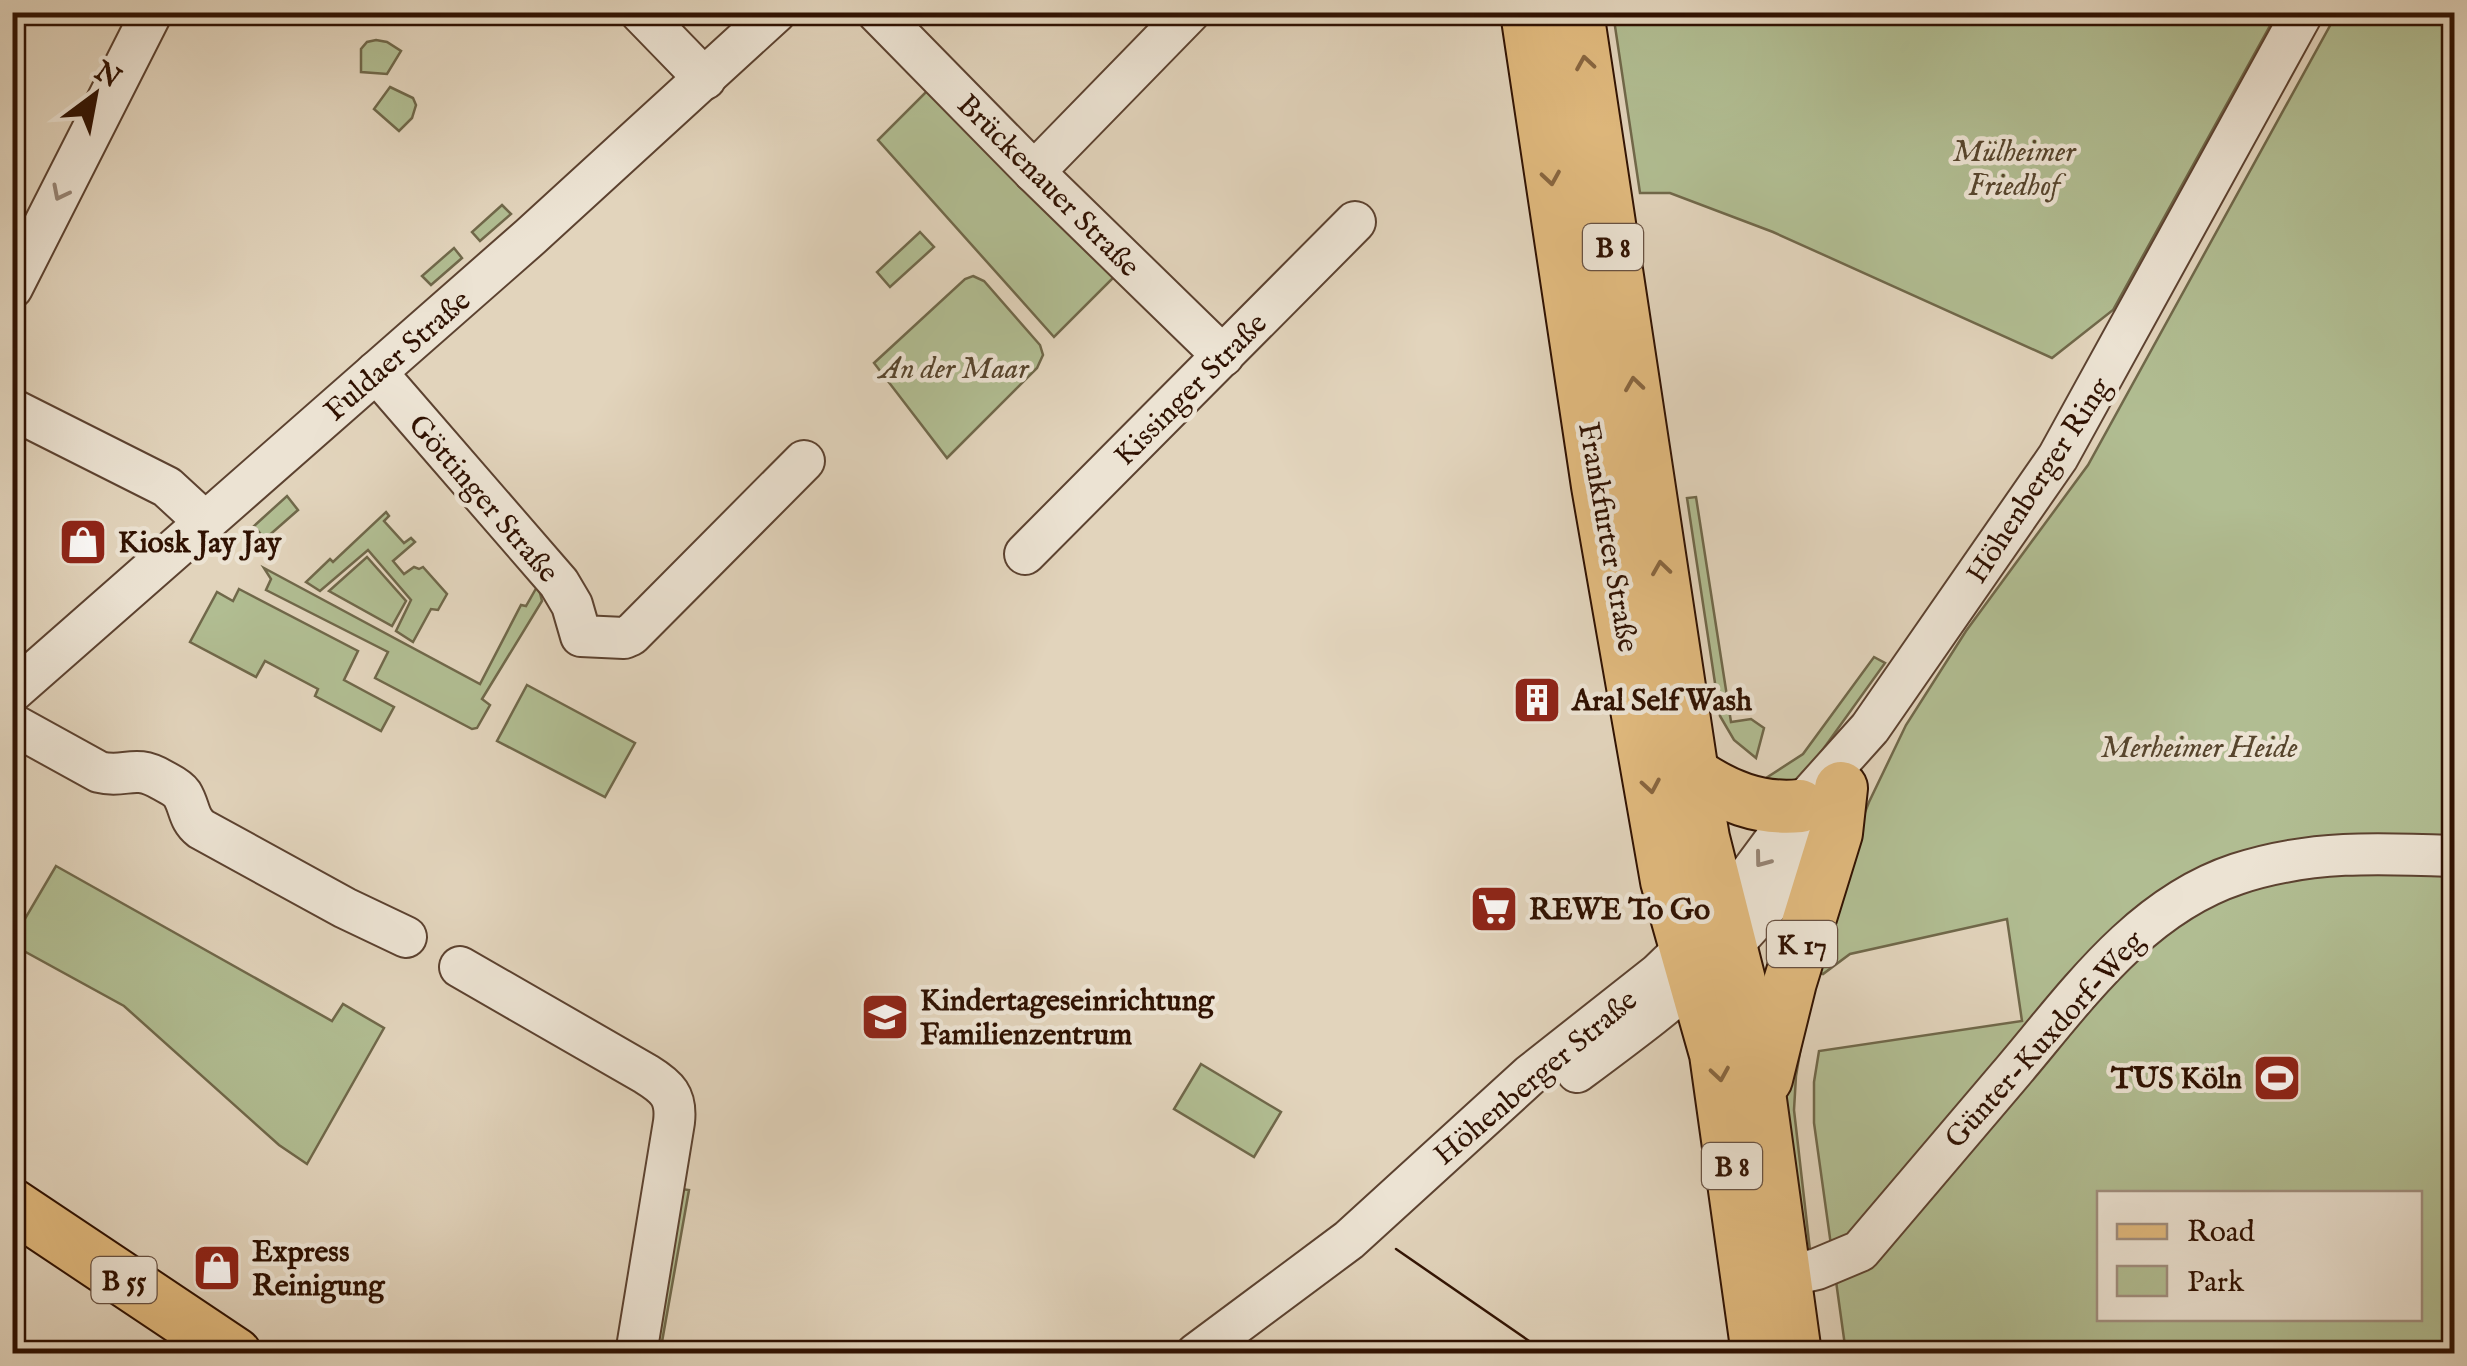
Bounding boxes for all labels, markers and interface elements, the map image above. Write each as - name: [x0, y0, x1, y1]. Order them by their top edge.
- north arrow: [45, 45, 145, 145]
- text: N: [87, 54, 126, 97]
- one-way arrow: [1575, 55, 1596, 71]
- street label: Brückenauer Straße: [948, 87, 1147, 286]
- park label: Mülheimer Friedhof: [1953, 134, 2077, 206]
- one-way arrow: [1540, 170, 1561, 187]
- one-way arrow: [53, 183, 72, 201]
- road number: B 8: [1583, 224, 1643, 270]
- street label: Fuldaer Straße: [317, 283, 479, 430]
- street label: Kissinger Straße: [1107, 306, 1276, 475]
- park label: An der Maar: [877, 351, 1030, 389]
- street label: Höhenberger Ring: [1959, 370, 2121, 591]
- one-way arrow: [1624, 376, 1645, 393]
- street label: Göttinger Straße: [399, 407, 566, 591]
- street label: Frankfurter Straße: [1568, 419, 1646, 655]
- shop icon: Kiosk Jay Jay: [57, 516, 109, 568]
- place label: Kiosk Jay Jay: [118, 525, 282, 563]
- one-way arrow: [1652, 559, 1673, 576]
- building icon: Aral Self Wash: [1511, 674, 1563, 726]
- place label: Aral Self Wash: [1571, 683, 1753, 721]
- park label: Merheimer Heide: [2101, 730, 2297, 768]
- one-way arrow: [1640, 778, 1661, 794]
- one-way arrow: [1756, 849, 1773, 867]
- supermarket icon: REWE To Go: [1468, 883, 1520, 935]
- place label: REWE To Go: [1529, 892, 1710, 930]
- road number: K 17: [1767, 921, 1837, 967]
- street label: Günter-Kuxdorf-Weg: [1937, 923, 2154, 1157]
- street label: Höhenberger Straße: [1427, 982, 1646, 1175]
- place label: Kindertageseinrichtung Familienzentrum: [920, 983, 1216, 1055]
- school or university icon: Kindertageseinrichtung Familienzentrum: [859, 991, 911, 1043]
- sports icon: TUS Köln: [2251, 1052, 2303, 1104]
- place label: TUS Köln: [2110, 1061, 2242, 1099]
- one-way arrow: [1708, 1066, 1729, 1082]
- road number: B 8: [1702, 1143, 1762, 1189]
- legend: [2097, 1191, 2422, 1321]
- text: Road: [2187, 1214, 2256, 1252]
- place label: Express Reinigung: [252, 1234, 386, 1306]
- shop icon: Express Reinigung: [191, 1242, 243, 1294]
- road number: B 55: [92, 1257, 156, 1303]
- text: Park: [2187, 1264, 2245, 1302]

